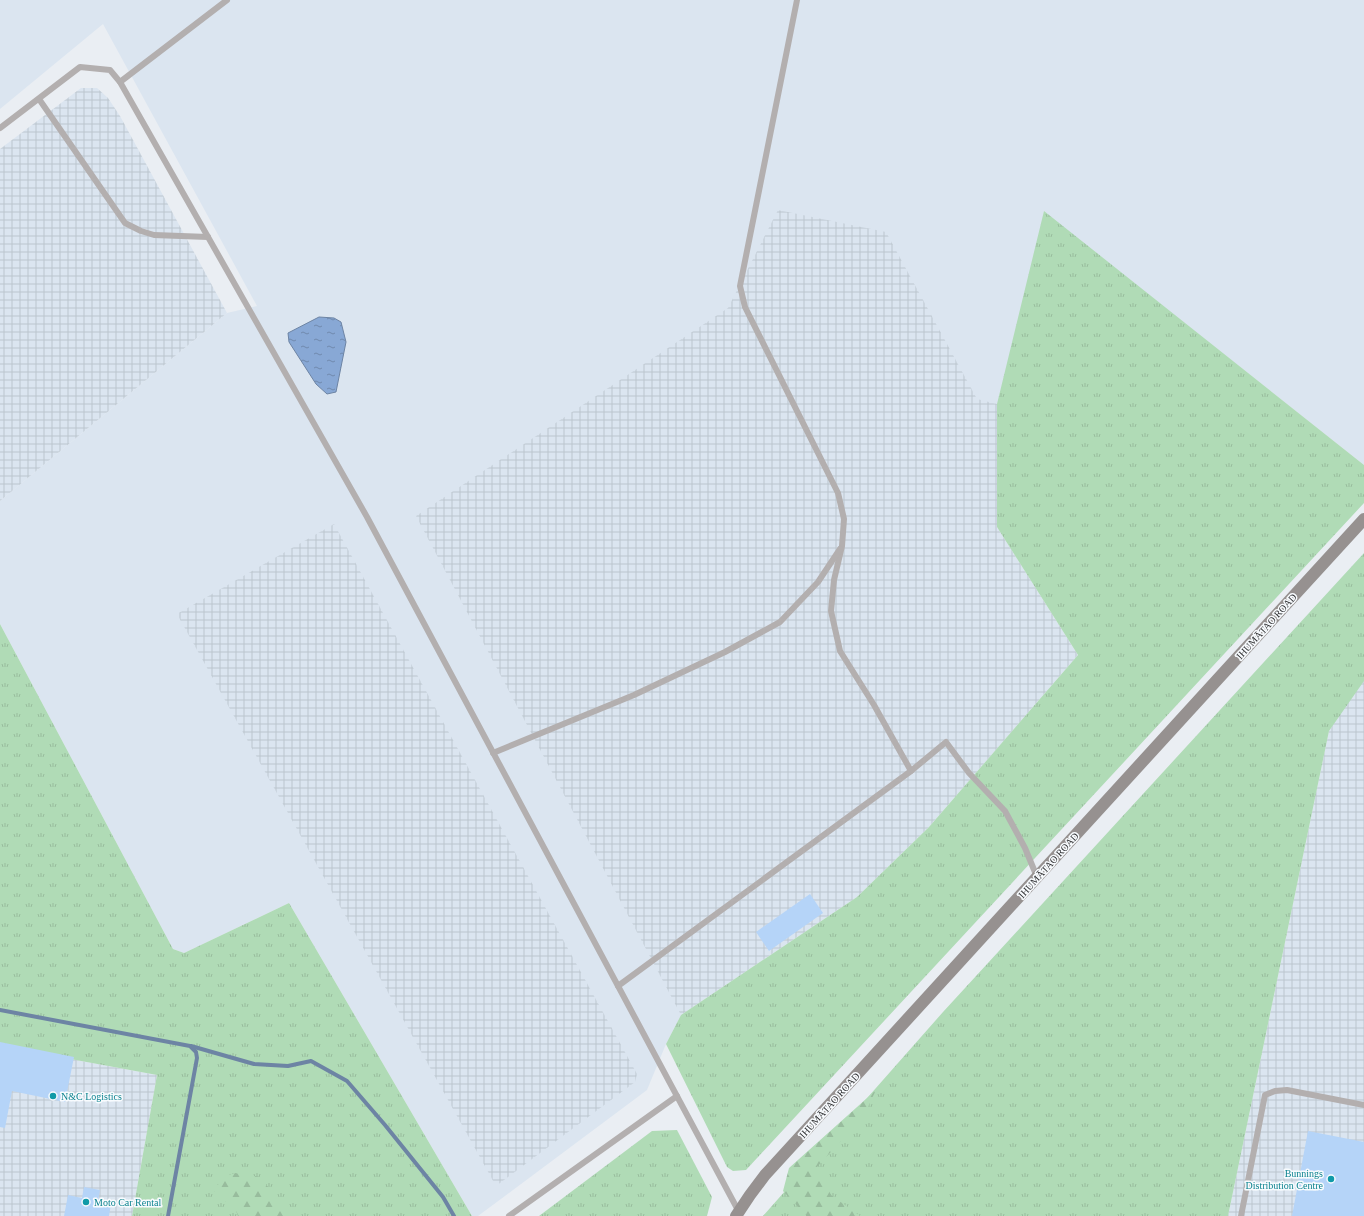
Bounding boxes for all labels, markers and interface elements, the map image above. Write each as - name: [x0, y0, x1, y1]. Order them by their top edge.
- street label: IHUMĀTAO ROAD: [1234, 591, 1299, 661]
- street label: IHUMĀTAO ROAD: [1016, 830, 1081, 900]
- street label: IHUMĀTAO ROAD: [797, 1070, 862, 1140]
- marker: N&C Logistics: [48, 1091, 58, 1101]
- place label: N&C Logistics: [61, 1091, 122, 1102]
- place label: Bunnings Distribution Centre: [1246, 1168, 1324, 1191]
- marker: Bunnings Distribution Centre: [1326, 1174, 1336, 1184]
- marker: Moto Car Rental: [81, 1197, 91, 1207]
- place label: Moto Car Rental: [94, 1197, 161, 1208]

